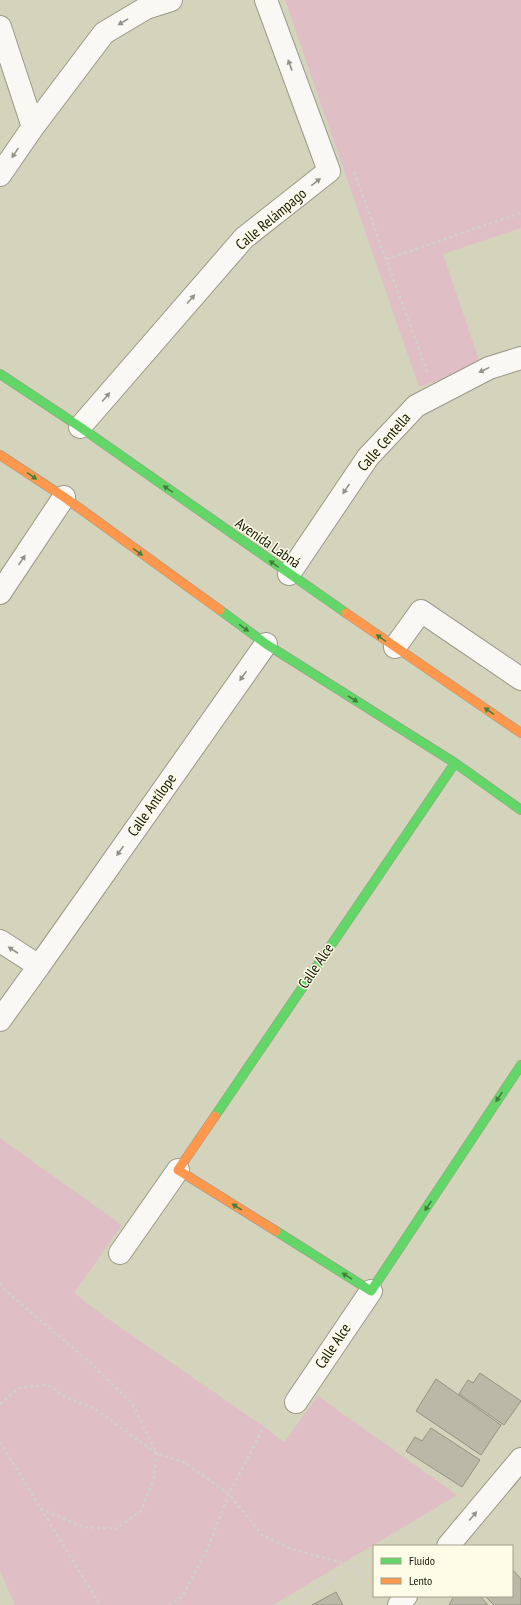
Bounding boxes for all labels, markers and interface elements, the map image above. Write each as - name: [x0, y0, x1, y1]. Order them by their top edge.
- one-way arrow: [117, 18, 129, 25]
- one-way arrow: [286, 59, 292, 71]
- one-way arrow: [11, 148, 19, 159]
- one-way arrow: [310, 177, 321, 186]
- street label: Calle Relámpago: [231, 184, 310, 254]
- one-way arrow: [186, 294, 196, 304]
- one-way arrow: [478, 367, 490, 373]
- one-way arrow: [101, 392, 110, 403]
- street label: Calle Centella: [353, 408, 414, 475]
- one-way arrow: [27, 473, 38, 480]
- one-way arrow: [342, 484, 350, 495]
- one-way arrow: [163, 485, 173, 493]
- street label: Avenida Labná: [232, 513, 305, 572]
- one-way arrow: [133, 547, 144, 556]
- one-way arrow: [18, 555, 26, 565]
- one-way arrow: [269, 560, 279, 568]
- one-way arrow: [238, 624, 249, 632]
- one-way arrow: [376, 634, 387, 642]
- one-way arrow: [239, 670, 247, 681]
- one-way arrow: [347, 695, 359, 702]
- one-way arrow: [484, 707, 494, 715]
- street label: Calle Antílope: [123, 770, 180, 840]
- one-way arrow: [116, 846, 124, 856]
- street label: Calle Alce: [294, 939, 338, 992]
- one-way arrow: [7, 946, 19, 953]
- one-way arrow: [496, 1092, 503, 1103]
- one-way arrow: [424, 1200, 431, 1212]
- one-way arrow: [231, 1203, 243, 1210]
- one-way arrow: [341, 1272, 353, 1279]
- street label: Calle Alce: [311, 1319, 355, 1372]
- one-way arrow: [469, 1511, 478, 1522]
- legend: [373, 1545, 513, 1597]
- text: Fluido: [409, 1553, 435, 1568]
- text: Lento: [409, 1573, 432, 1588]

